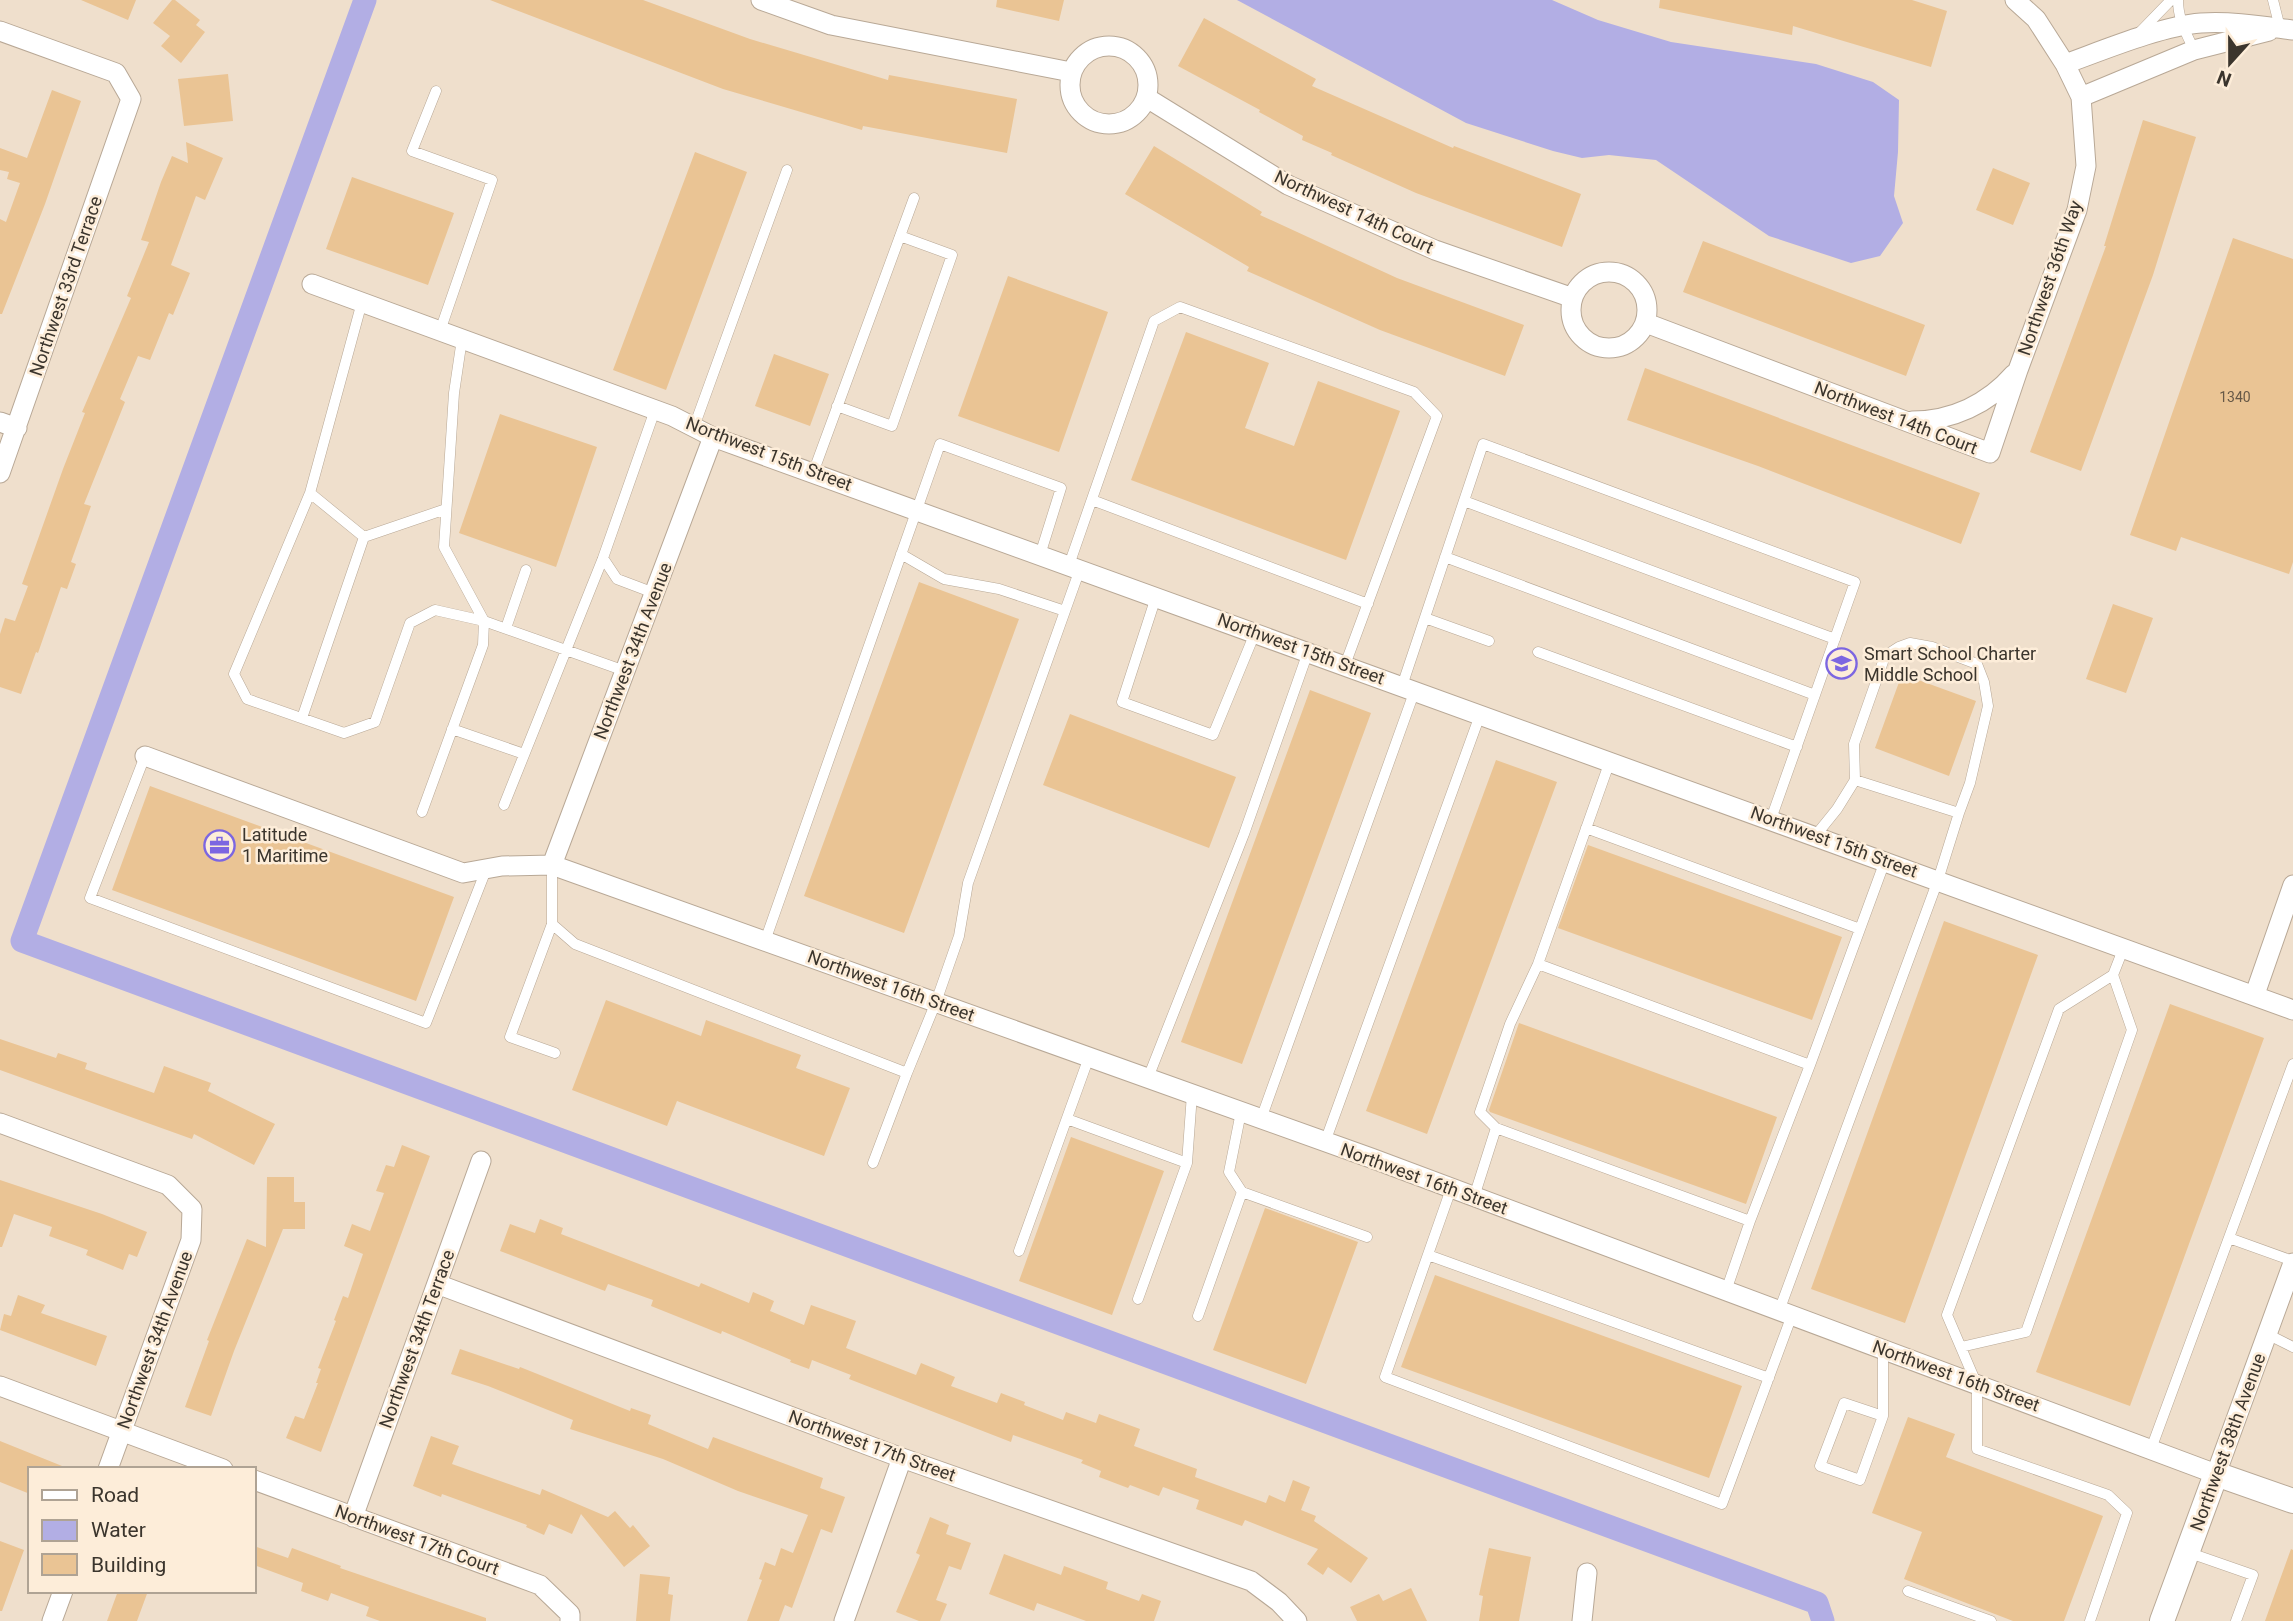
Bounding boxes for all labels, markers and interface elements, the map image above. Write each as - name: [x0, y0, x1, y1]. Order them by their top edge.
- north arrow: [2195, 28, 2265, 98]
- text: N: [2214, 65, 2234, 92]
- street label: Northwest 14th Court: [1271, 165, 1437, 258]
- street label: Northwest 33rd Terrace: [25, 193, 106, 378]
- street label: Northwest 36th Way: [2013, 197, 2086, 358]
- street label: Northwest 14th Court: [1812, 377, 1981, 458]
- house number: 1340: [2219, 389, 2251, 405]
- street label: Northwest 15th Street: [683, 412, 855, 495]
- street label: Northwest 34th Avenue: [589, 560, 676, 742]
- street label: Northwest 15th Street: [1215, 609, 1388, 689]
- place label: Smart School Charter Middle School: [1864, 643, 2036, 685]
- school or university icon: Smart School Charter Middle School: [1824, 647, 1858, 681]
- street label: Northwest 15th Street: [1748, 802, 1921, 882]
- place label: Latitude 1 Maritime: [242, 824, 328, 866]
- office icon: Latitude 1 Maritime: [202, 828, 236, 862]
- street label: Northwest 16th Street: [805, 946, 978, 1026]
- street label: Northwest 16th Street: [1338, 1139, 1511, 1219]
- street label: Northwest 34th Terrace: [374, 1247, 459, 1431]
- street label: Northwest 34th Avenue: [113, 1248, 196, 1432]
- street label: Northwest 16th Street: [1870, 1336, 2043, 1416]
- street label: Northwest 38th Avenue: [2186, 1350, 2269, 1534]
- street label: Northwest 17th Street: [786, 1406, 959, 1486]
- legend: [28, 1467, 256, 1593]
- text: Road: [91, 1483, 139, 1507]
- street label: Northwest 17th Court: [332, 1500, 502, 1579]
- text: Water: [91, 1518, 146, 1542]
- text: Building: [91, 1553, 166, 1577]

